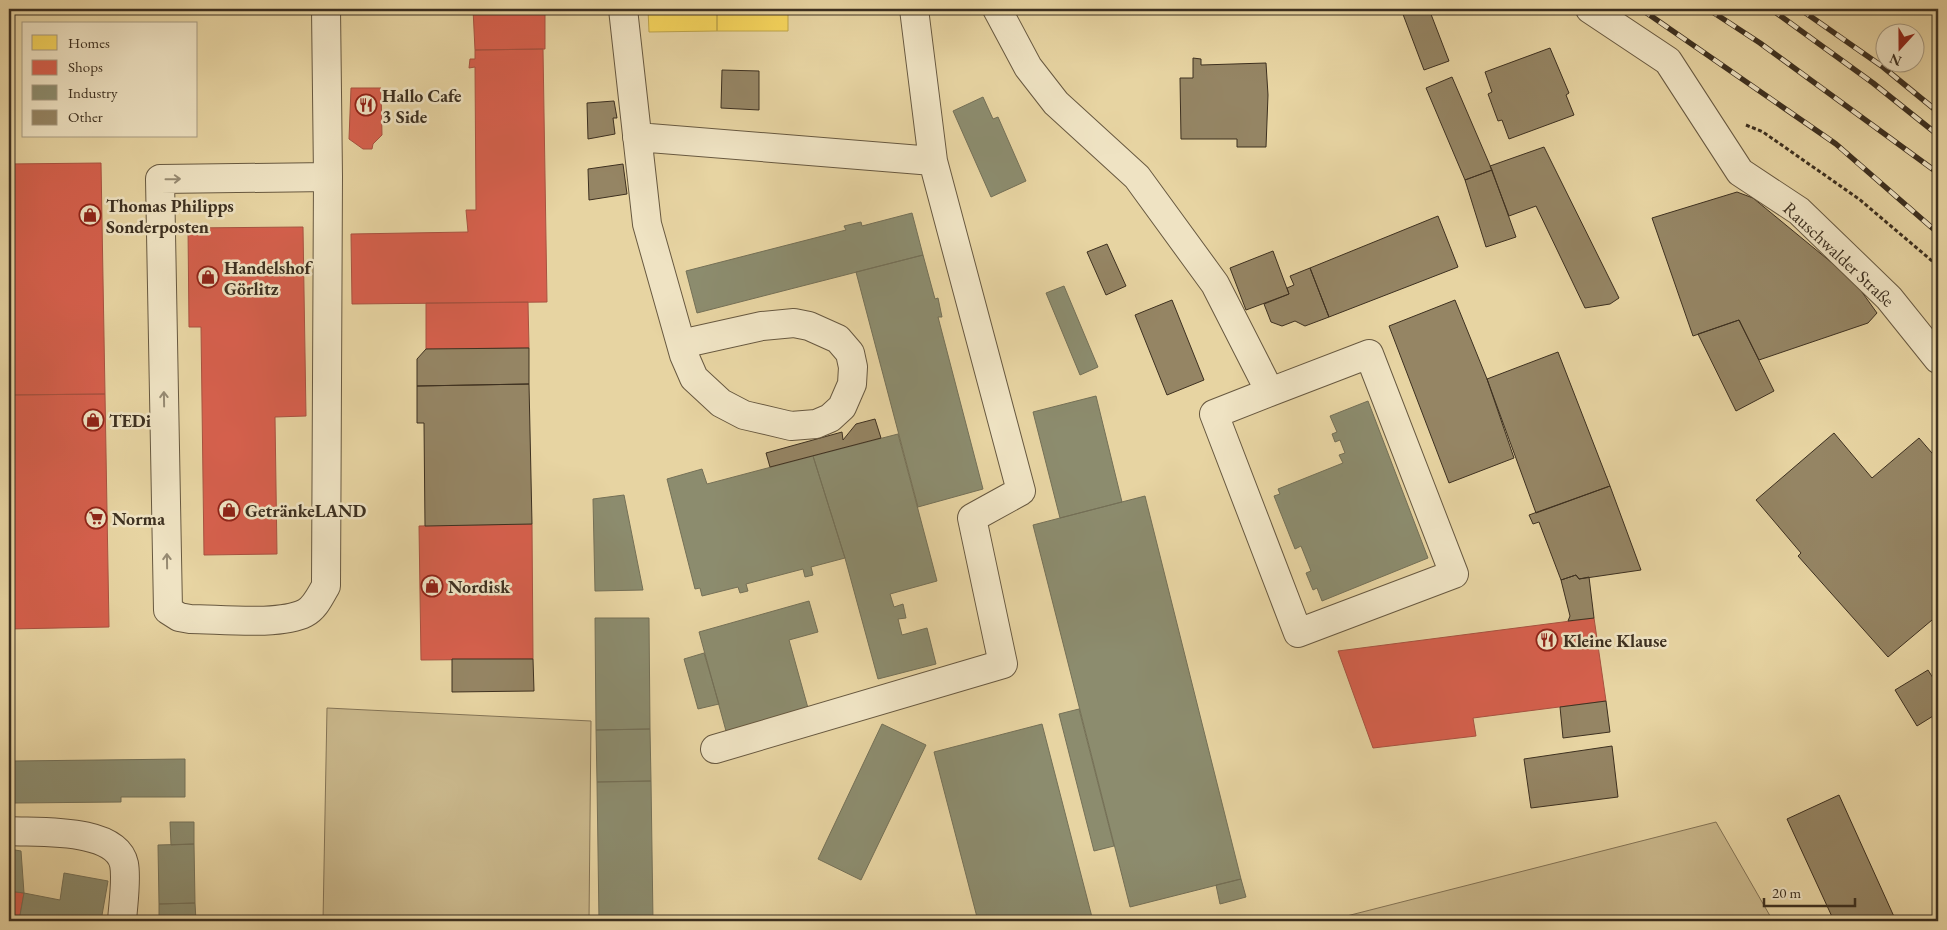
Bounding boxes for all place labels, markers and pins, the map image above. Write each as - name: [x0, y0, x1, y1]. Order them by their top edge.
- place label: Hallo Cafe 3 Side: [382, 84, 462, 128]
- restaurant icon: Hallo Cafe 3 Side: [354, 93, 378, 117]
- place label: Thomas Philipps Sonderposten: [106, 194, 234, 238]
- shop icon: Thomas Philipps Sonderposten: [78, 203, 102, 227]
- place label: Handelshof Görlitz: [224, 256, 313, 300]
- shop icon: Handelshof Görlitz: [196, 265, 220, 289]
- shop icon: TEDi: [81, 408, 105, 432]
- place label: TEDi: [109, 409, 152, 432]
- shop icon: GetränkeLAND: [217, 498, 241, 522]
- place label: GetränkeLAND: [245, 499, 367, 522]
- supermarket icon: Norma: [84, 506, 108, 530]
- place label: Norma: [112, 507, 165, 530]
- shop icon: Nordisk: [420, 574, 444, 598]
- place label: Nordisk: [448, 575, 511, 598]
- restaurant icon: Kleine Klause: [1535, 628, 1559, 652]
- place label: Kleine Klause: [1563, 629, 1667, 652]

